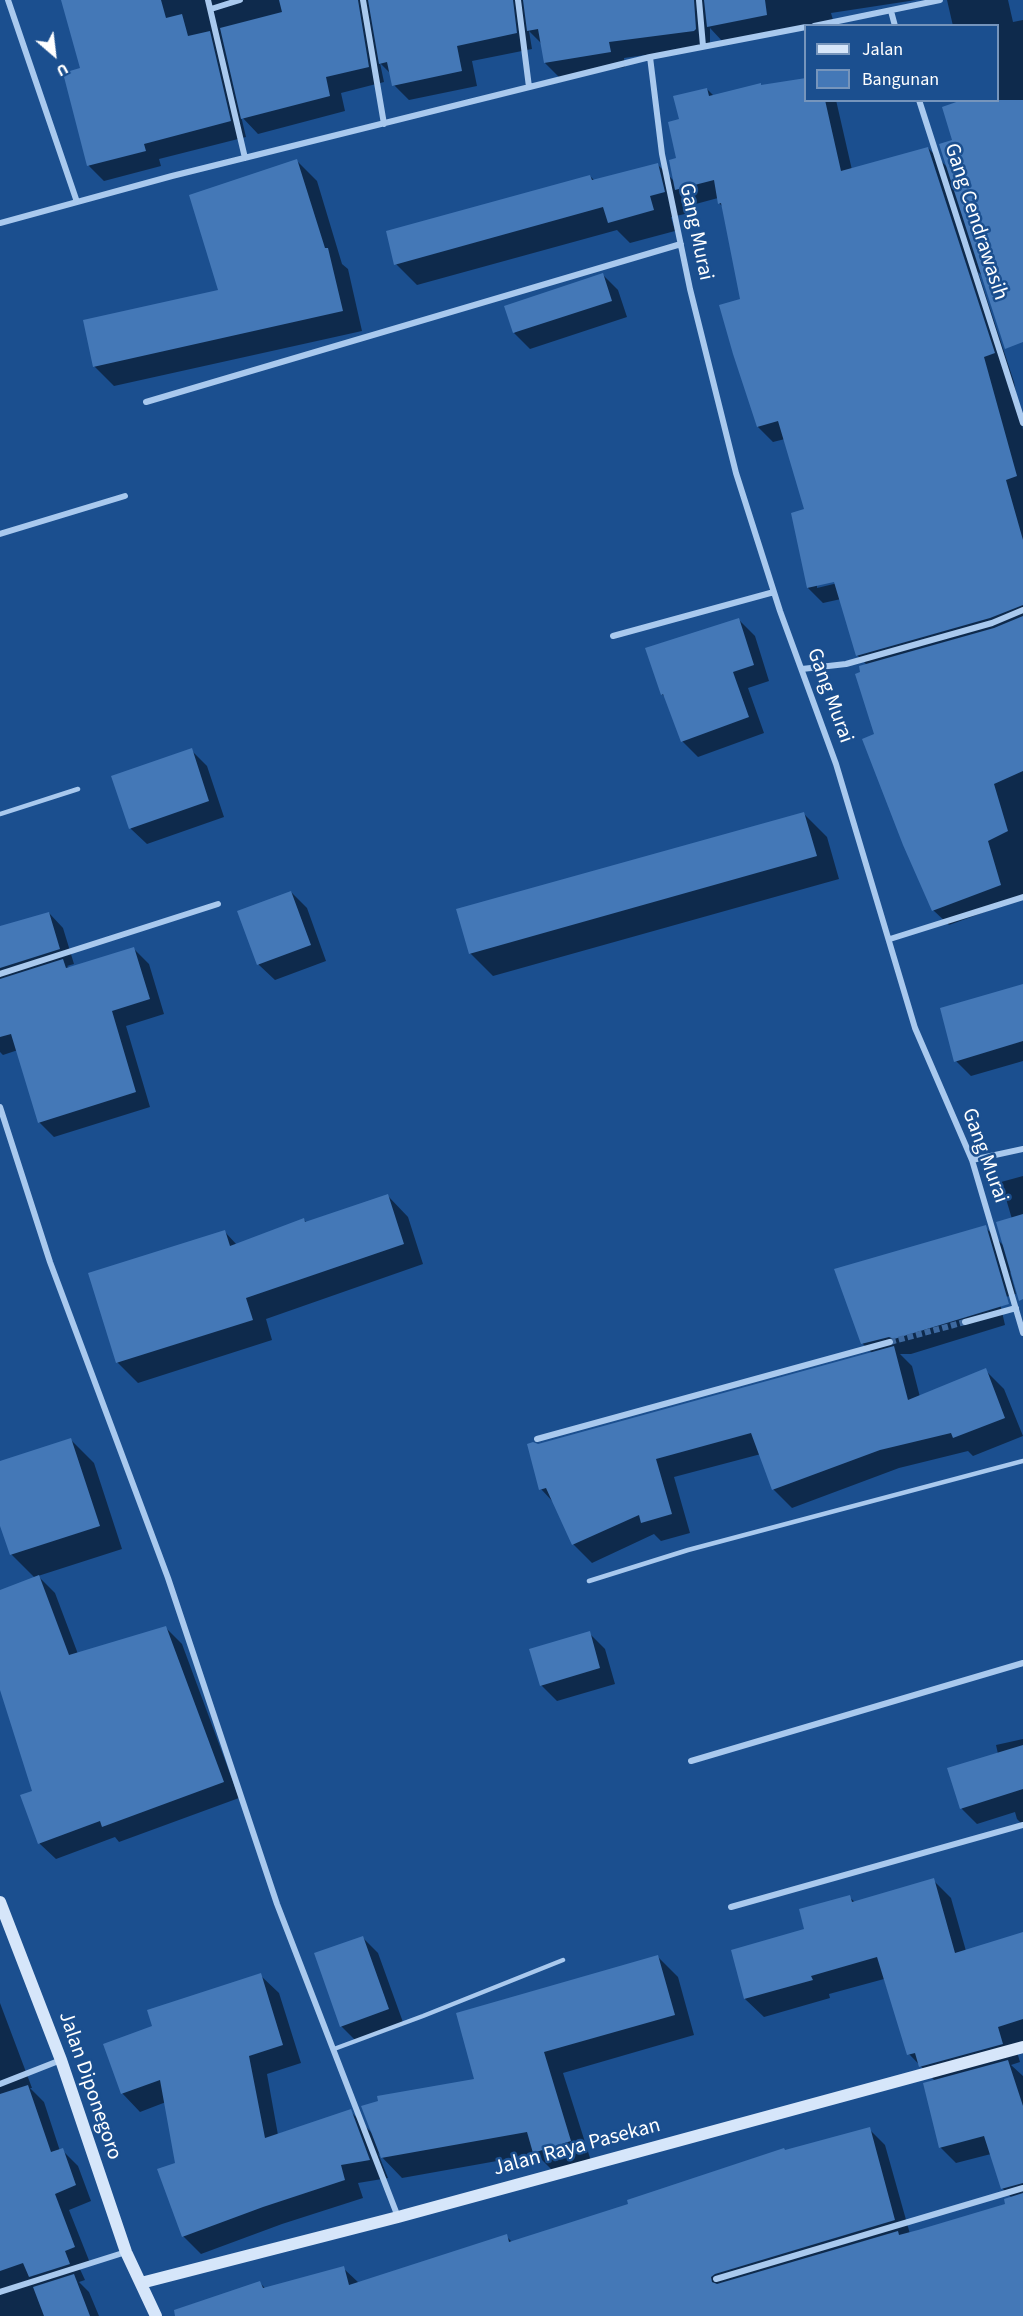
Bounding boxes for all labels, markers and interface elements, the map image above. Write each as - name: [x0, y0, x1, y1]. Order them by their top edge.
- north arrow: [24, 24, 84, 84]
- legend: [804, 24, 999, 102]
- text: Jalan: [862, 37, 903, 62]
- text: U: [53, 58, 72, 82]
- text: Bangunan: [862, 67, 939, 92]
- street label: Gang Cendrawasih: [938, 140, 1012, 304]
- street label: Gang Murai: [672, 181, 718, 283]
- street label: Gang Murai: [800, 645, 858, 747]
- street label: Gang Murai: [955, 1105, 1013, 1207]
- street label: Jalan Diponegoro: [52, 2009, 126, 2163]
- street label: Jalan Raya Pasekan: [491, 2114, 663, 2182]

